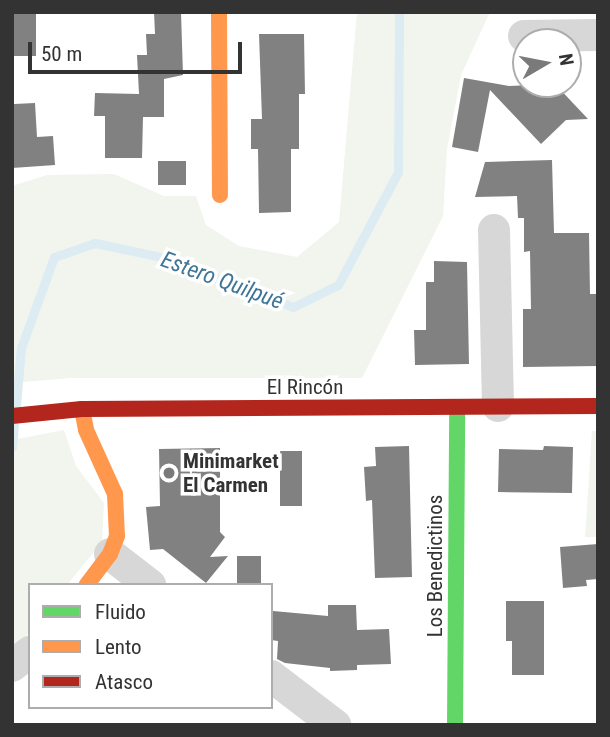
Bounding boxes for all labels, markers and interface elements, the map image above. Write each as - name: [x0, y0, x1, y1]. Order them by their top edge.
- scale bar: [32, 28, 245, 72]
- north arrow: [512, 28, 582, 98]
- text: 50 m: [41, 42, 82, 66]
- text: N: [554, 52, 579, 67]
- water label: Estero Quilpué: [157, 246, 287, 316]
- street label: El Rincón: [267, 374, 343, 400]
- place label: Minimarket El Carmen: [183, 448, 279, 498]
- marker: Minimarket El Carmen: [161, 465, 177, 481]
- street label: Los Benedictinos: [422, 495, 448, 637]
- legend: [28, 583, 273, 709]
- text: Fluido: [95, 600, 146, 624]
- text: Lento: [95, 635, 142, 659]
- text: Atasco: [95, 670, 153, 694]

